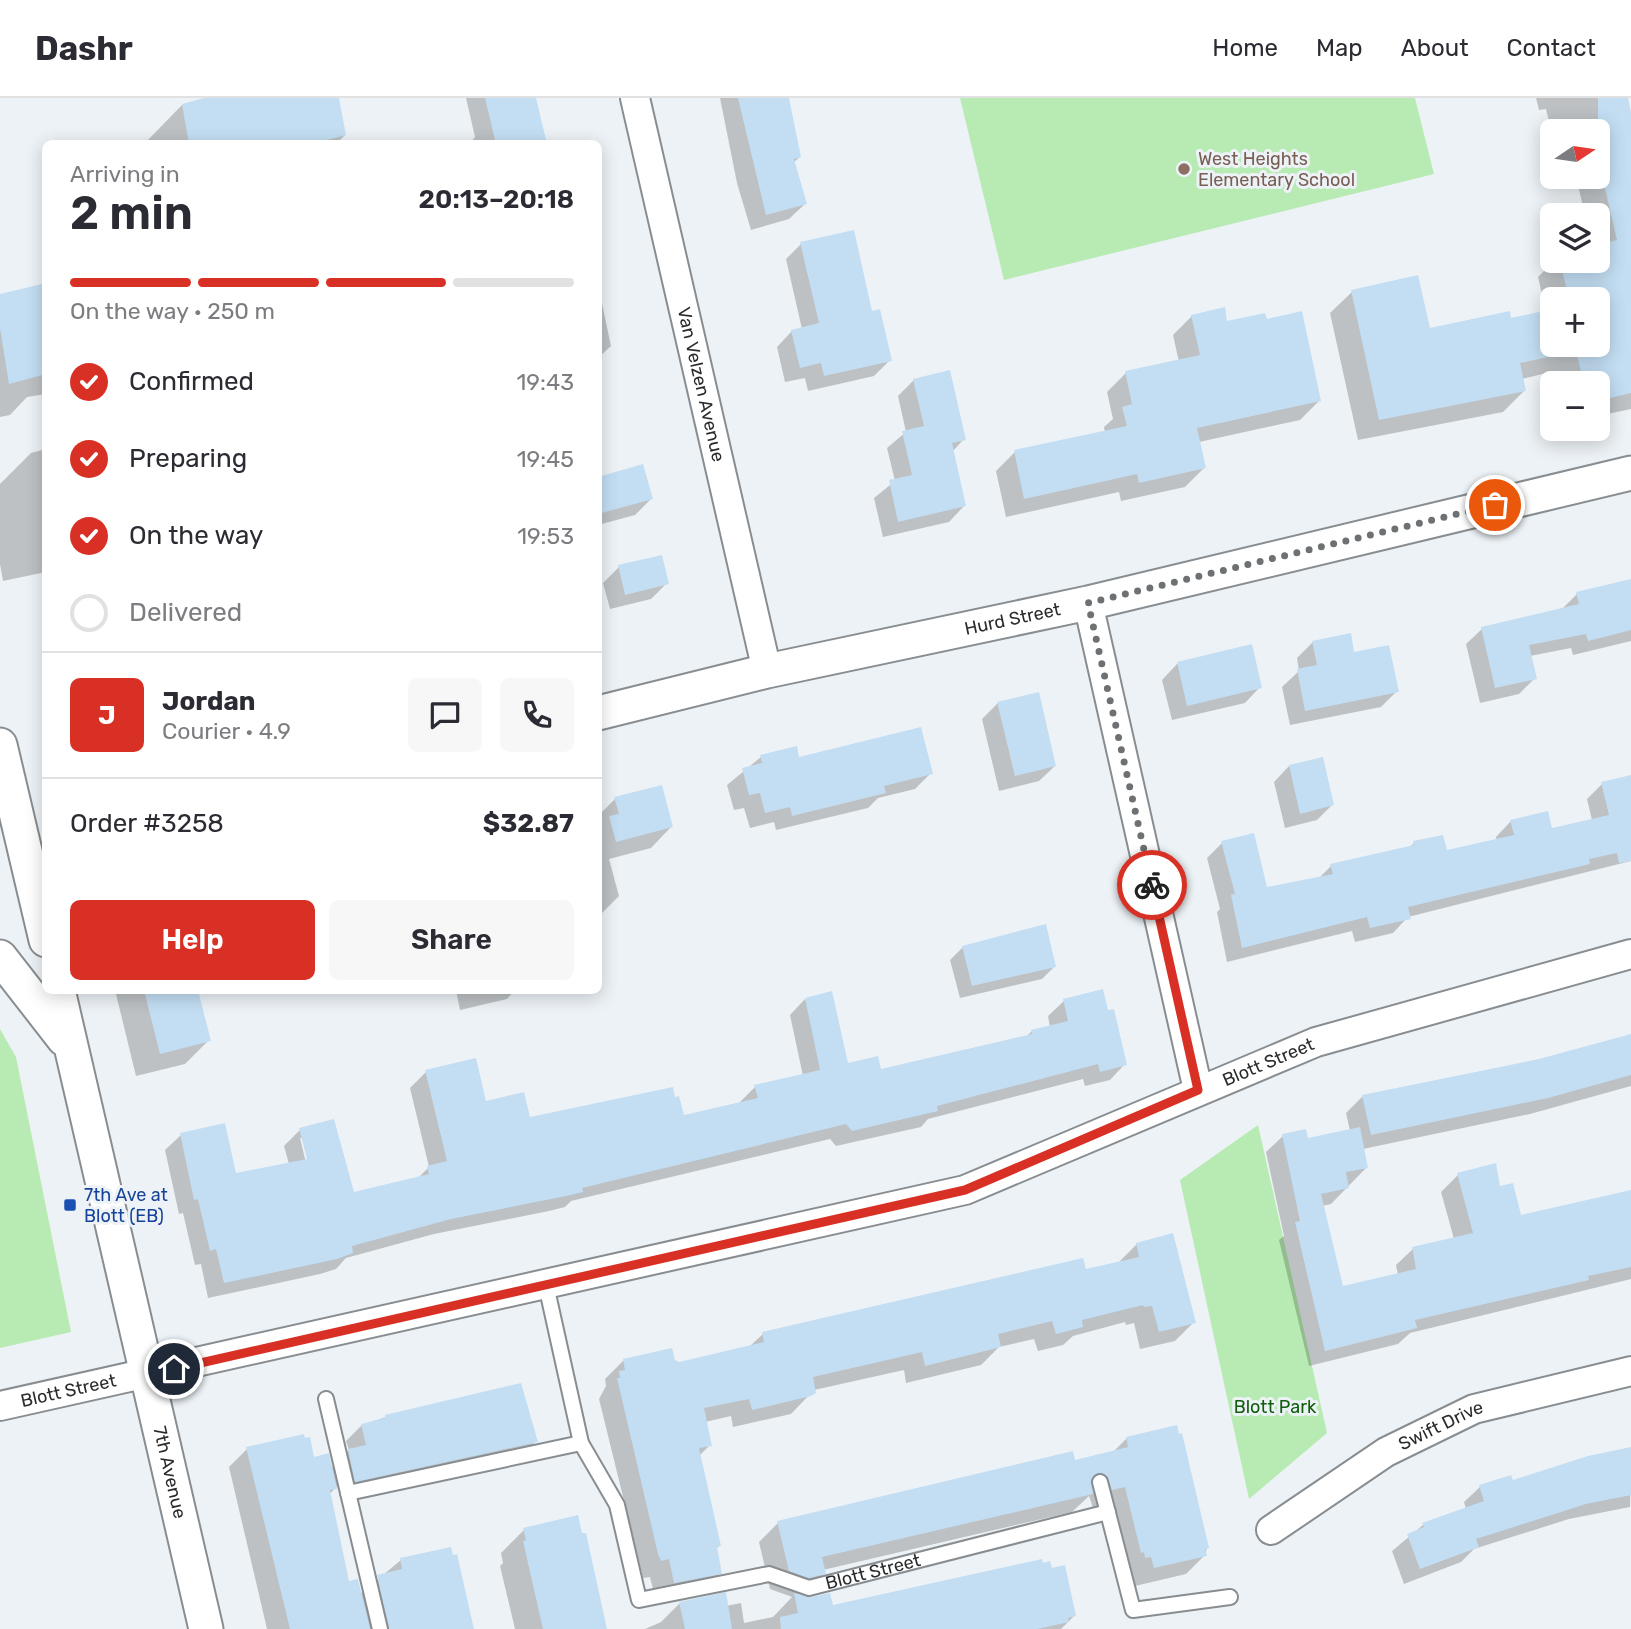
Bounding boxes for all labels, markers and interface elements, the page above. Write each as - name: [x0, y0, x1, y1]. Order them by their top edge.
- text: Dashr: [35, 29, 133, 68]
- text: Home: [1212, 34, 1278, 62]
- text: Map: [1316, 34, 1363, 62]
- text: About: [1401, 34, 1469, 62]
- text: Contact: [1507, 34, 1596, 62]
- north arrow: [1540, 119, 1610, 189]
- map controls: [1540, 119, 1610, 441]
- place label: West Heights Elementary School: [1198, 148, 1355, 191]
- text: Arriving in: [70, 160, 180, 188]
- marker: West Heights Elementary School: [1176, 161, 1192, 177]
- text: 20:13–20:18: [419, 184, 574, 215]
- text: 2 min: [70, 186, 193, 241]
- button: layers: [1540, 203, 1610, 273]
- button: +: [1540, 287, 1610, 357]
- text: On the way · 250 m: [70, 297, 275, 325]
- street label: Van Velzen Avenue: [673, 305, 729, 464]
- icon: check: [70, 363, 108, 401]
- text: Confirmed: [129, 366, 254, 397]
- text: 19:43: [517, 368, 574, 396]
- button: −: [1540, 371, 1610, 441]
- icon: check: [70, 440, 108, 478]
- text: Preparing: [129, 443, 247, 474]
- text: 19:45: [517, 445, 574, 473]
- pin: [1465, 475, 1525, 535]
- icon: bag: [1476, 486, 1514, 524]
- icon: check: [70, 517, 108, 555]
- text: On the way: [129, 520, 263, 551]
- text: 19:53: [517, 522, 574, 550]
- text: Delivered: [129, 597, 242, 628]
- street label: Hurd Street: [962, 598, 1062, 640]
- button: chat: [408, 678, 482, 752]
- button: phone: [500, 678, 574, 752]
- text: Jordan: [162, 686, 255, 717]
- text: J: [98, 700, 116, 731]
- text: Courier · 4.9: [162, 717, 291, 745]
- text: Order #3258: [70, 808, 224, 839]
- text: $32.87: [483, 808, 574, 839]
- courier: [1117, 850, 1187, 920]
- icon: bike: [1133, 866, 1171, 904]
- button: Help: [70, 900, 315, 980]
- button: Share: [329, 900, 574, 980]
- street label: Blott Street: [1219, 1033, 1317, 1091]
- place label: 7th Ave at Blott (EB): [84, 1184, 168, 1227]
- marker: 7th Ave at Blott (EB): [62, 1197, 78, 1213]
- pin: [144, 1339, 204, 1399]
- icon: home: [155, 1350, 193, 1388]
- street label: Blott Street: [18, 1369, 118, 1412]
- park label: Blott Park: [1234, 1396, 1317, 1418]
- street label: Swift Drive: [1395, 1396, 1485, 1455]
- street label: 7th Avenue: [148, 1424, 191, 1521]
- street label: Blott Street: [823, 1549, 923, 1594]

